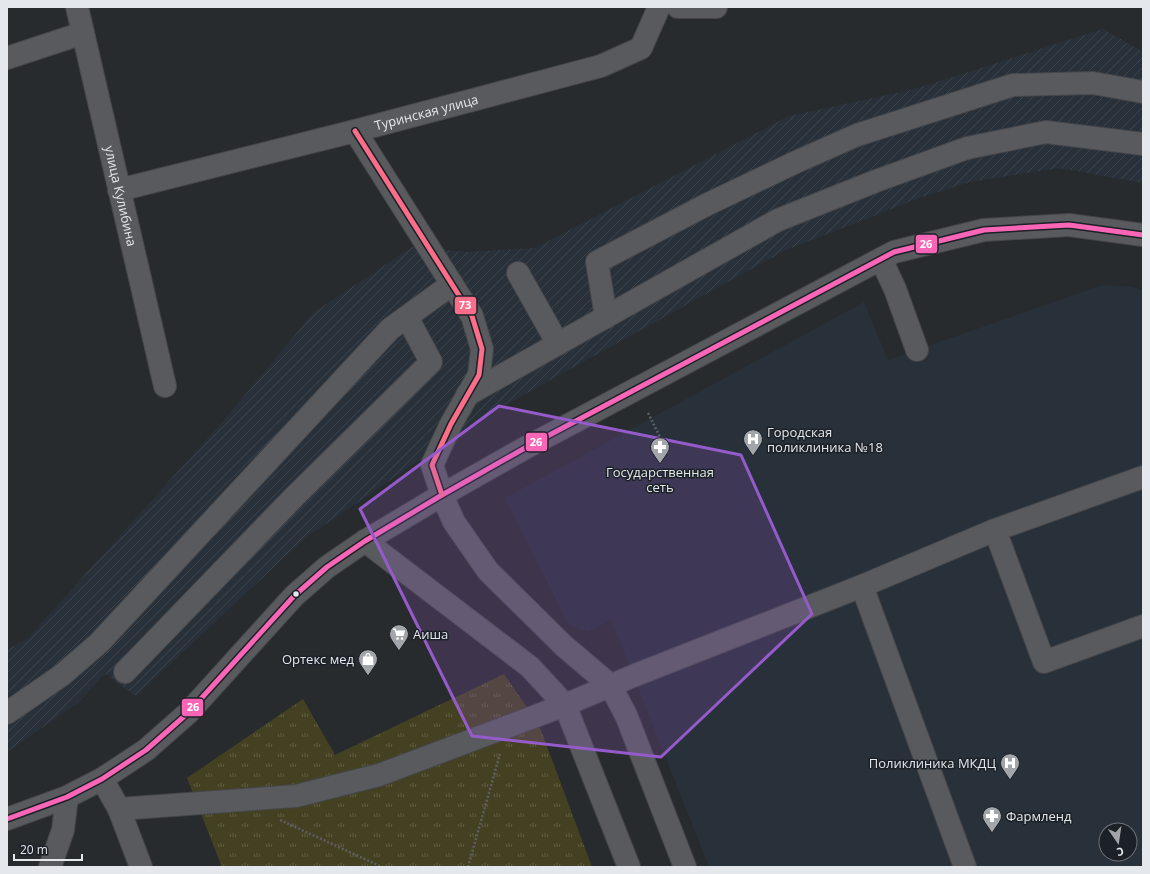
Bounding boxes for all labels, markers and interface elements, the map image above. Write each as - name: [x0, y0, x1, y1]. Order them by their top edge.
- street label: Туринская улица: [372, 90, 480, 134]
- street label: улица Кулибина: [101, 144, 141, 248]
- line badge: 26: [915, 234, 938, 254]
- text: 26: [920, 236, 932, 251]
- line badge: 73: [454, 296, 477, 315]
- text: 73: [459, 297, 471, 312]
- place label: Городская поликлиника №18: [767, 423, 883, 456]
- hospital icon: Городская поликлиника №18: [742, 428, 764, 456]
- line badge: 26: [525, 432, 548, 452]
- text: 26: [530, 434, 542, 449]
- pharmacy icon: Государственная сеть: [649, 436, 671, 464]
- place label: Государственная сеть: [606, 463, 714, 496]
- unlabelled marker: [291, 589, 301, 599]
- supermarket icon: Аиша: [388, 623, 410, 651]
- place label: Аиша: [413, 625, 448, 643]
- shop icon: Ортекс мед: [357, 648, 379, 676]
- place label: Ортекс мед: [282, 650, 355, 668]
- line badge: 26: [181, 698, 204, 717]
- text: 26: [187, 699, 199, 714]
- hospital icon: Поликлиника МКДЦ: [999, 752, 1021, 780]
- place label: Поликлиника МКДЦ: [869, 754, 996, 772]
- pharmacy icon: Фармленд: [981, 805, 1003, 833]
- place label: Фармленд: [1006, 807, 1072, 825]
- north arrow: [1098, 822, 1138, 862]
- scale bar: [14, 836, 82, 862]
- text: 20 m: [20, 841, 48, 858]
- text: С: [1115, 844, 1125, 860]

